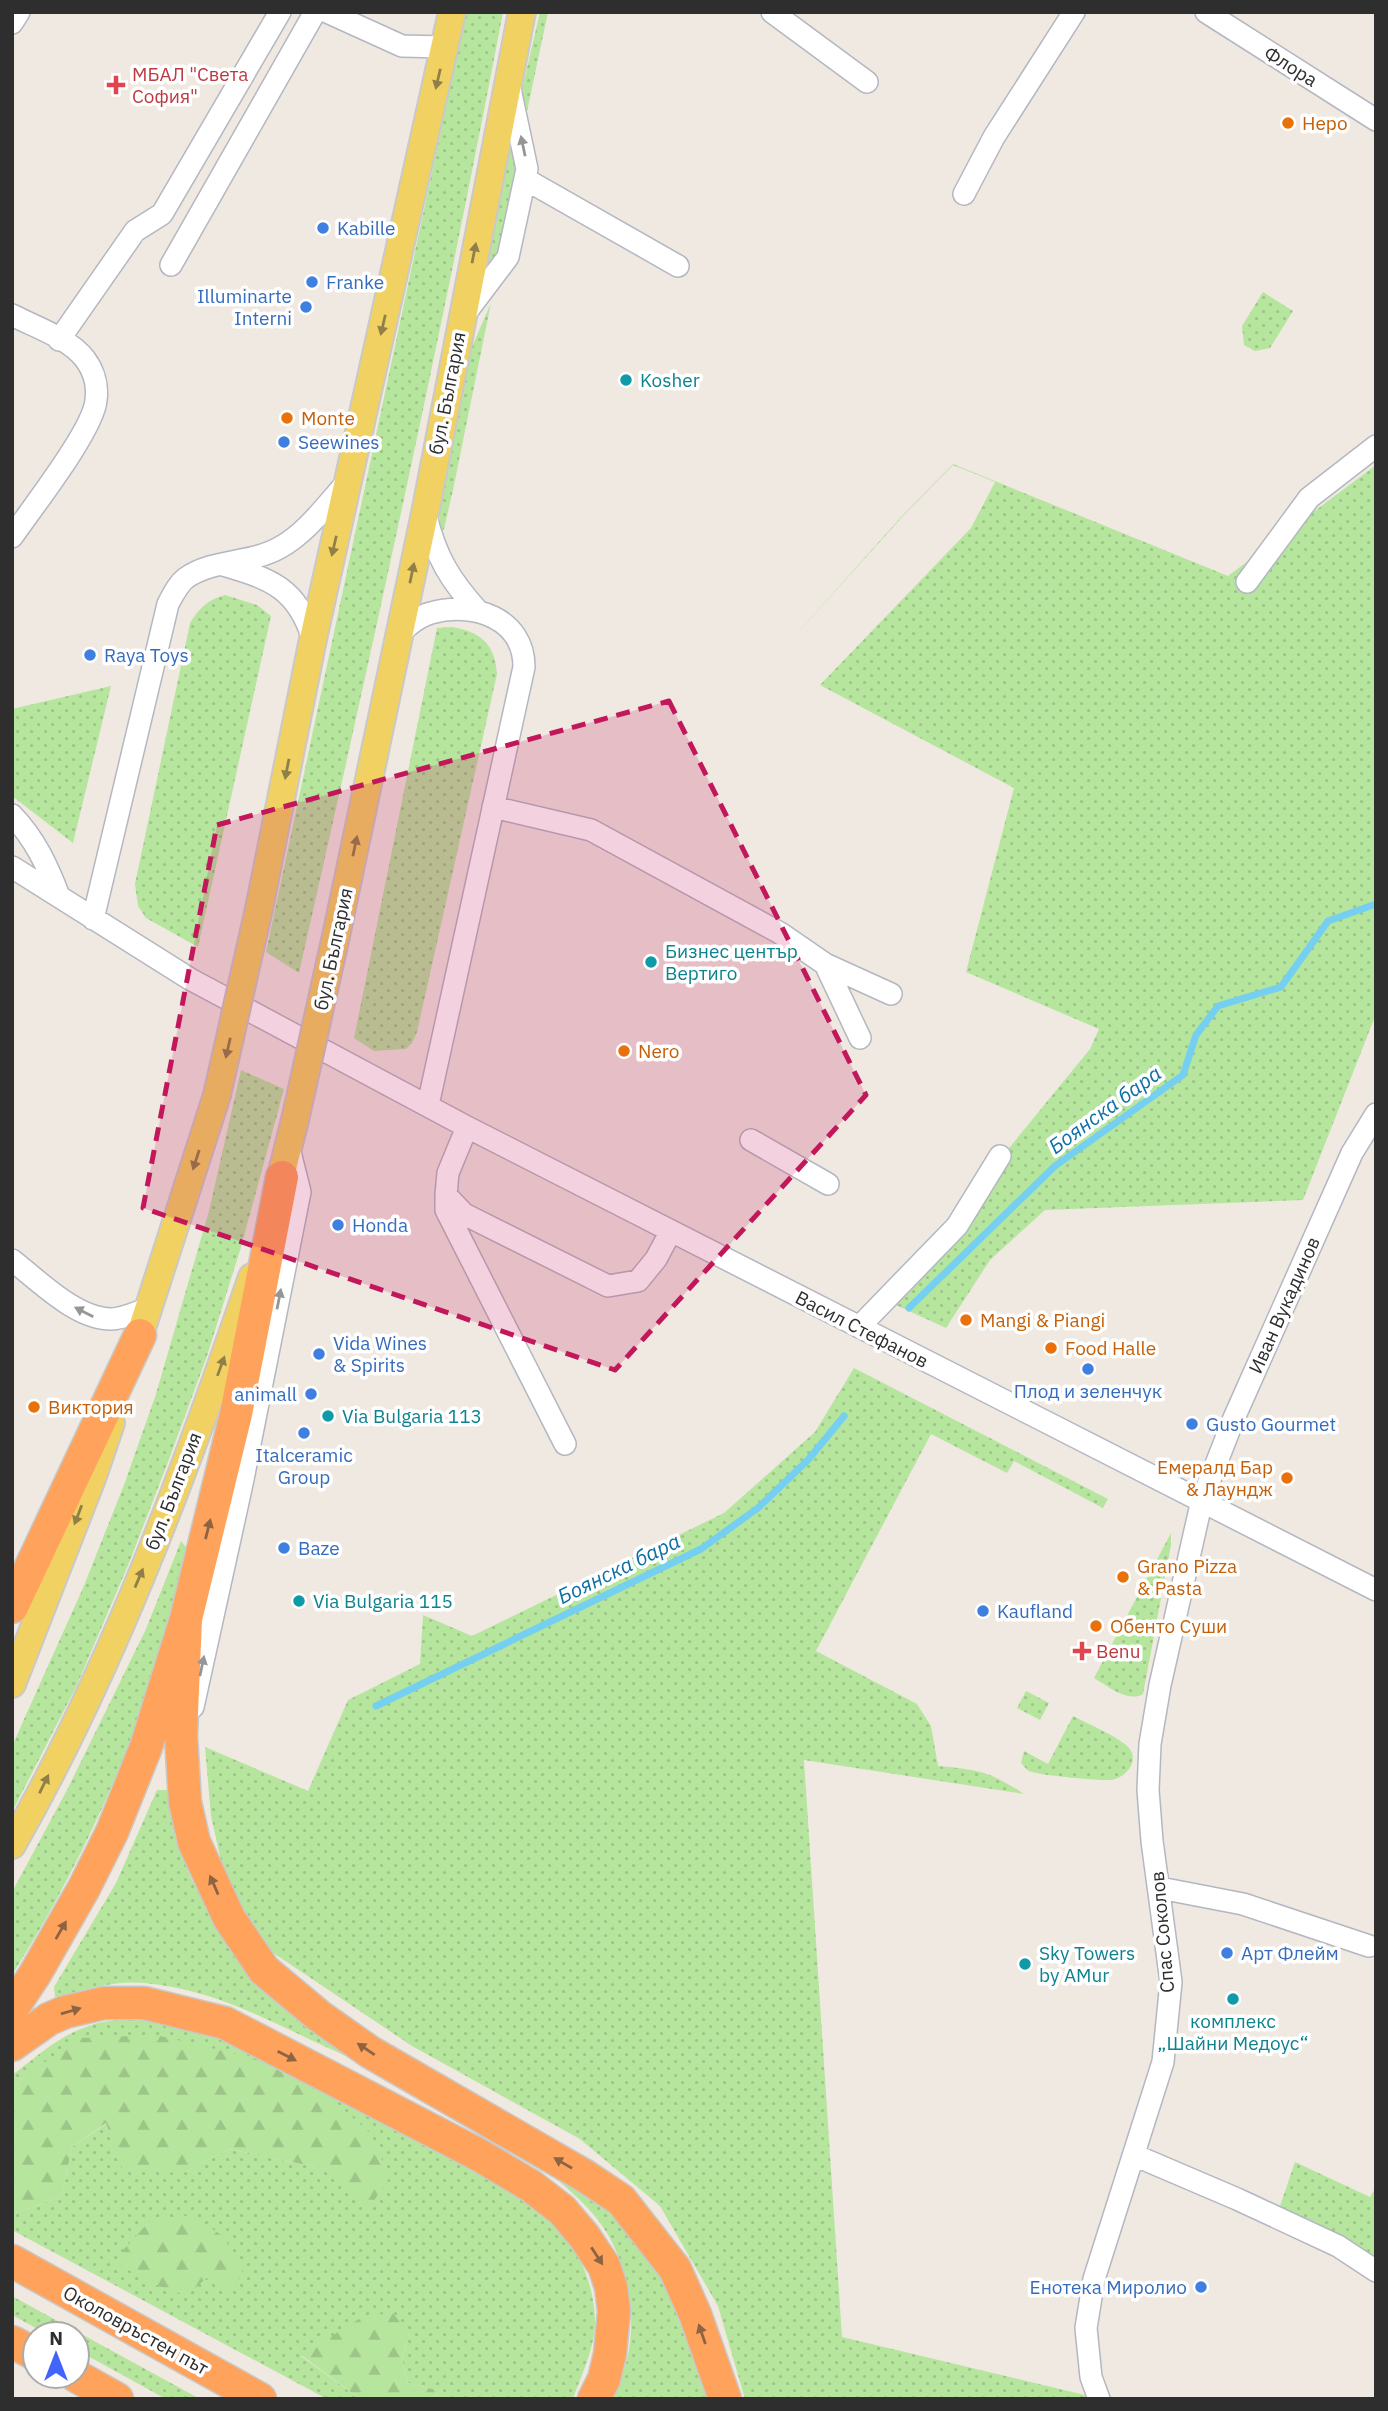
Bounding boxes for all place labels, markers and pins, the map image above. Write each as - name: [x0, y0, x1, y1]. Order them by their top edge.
- place label: МБАЛ "Света София": [132, 62, 248, 108]
- marker: МБАЛ "Света София": [106, 75, 126, 95]
- place label: Неро: [1302, 111, 1348, 135]
- marker: Неро: [1280, 115, 1296, 131]
- place label: Kabille: [337, 216, 395, 240]
- marker: Kabille: [315, 220, 331, 236]
- place label: Franke: [326, 270, 384, 294]
- marker: Franke: [304, 274, 320, 290]
- place label: Illuminarte Interni: [197, 284, 292, 330]
- marker: Illuminarte Interni: [298, 299, 314, 315]
- place label: Kosher: [640, 368, 700, 392]
- marker: Kosher: [618, 372, 634, 388]
- place label: Monte: [301, 406, 355, 430]
- marker: Monte: [279, 410, 295, 426]
- place label: Seewines: [298, 430, 380, 454]
- marker: Seewines: [276, 434, 292, 450]
- place label: Raya Toys: [104, 643, 189, 667]
- marker: Raya Toys: [82, 647, 98, 663]
- place label: Бизнес център Вертиго: [665, 939, 798, 985]
- marker: Бизнес център Вертиго: [643, 954, 659, 970]
- place label: Nero: [638, 1039, 679, 1063]
- marker: Nero: [616, 1043, 632, 1059]
- place label: Honda: [352, 1213, 408, 1237]
- marker: Honda: [330, 1217, 346, 1233]
- place label: Mangi & Piangi: [980, 1308, 1105, 1332]
- marker: Mangi & Piangi: [958, 1312, 974, 1328]
- place label: Vida Wines & Spirits: [333, 1331, 427, 1377]
- place label: Food Halle: [1065, 1336, 1156, 1360]
- marker: Food Halle: [1043, 1340, 1059, 1356]
- marker: Vida Wines & Spirits: [311, 1346, 327, 1362]
- marker: Плод и зеленчук: [1080, 1361, 1096, 1377]
- place label: Плод и зеленчук: [1014, 1379, 1162, 1403]
- place label: animall: [234, 1382, 297, 1406]
- marker: animall: [303, 1386, 319, 1402]
- place label: Виктория: [48, 1395, 134, 1419]
- marker: Виктория: [26, 1399, 42, 1415]
- place label: Via Bulgaria 113: [342, 1404, 482, 1428]
- marker: Via Bulgaria 113: [320, 1408, 336, 1424]
- place label: Gusto Gourmet: [1206, 1412, 1336, 1436]
- marker: Gusto Gourmet: [1184, 1416, 1200, 1432]
- marker: Italceramic Group: [296, 1425, 312, 1441]
- place label: Italceramic Group: [255, 1443, 353, 1489]
- place label: Емералд Бар & Лаундж: [1157, 1455, 1273, 1501]
- marker: Емералд Бар & Лаундж: [1279, 1470, 1295, 1486]
- place label: Baze: [298, 1536, 340, 1560]
- marker: Baze: [276, 1540, 292, 1556]
- place label: Grano Pizza & Pasta: [1137, 1554, 1237, 1600]
- marker: Grano Pizza & Pasta: [1115, 1569, 1131, 1585]
- place label: Via Bulgaria 115: [313, 1589, 453, 1613]
- marker: Via Bulgaria 115: [291, 1593, 307, 1609]
- place label: Kaufland: [997, 1599, 1073, 1623]
- marker: Kaufland: [975, 1603, 991, 1619]
- place label: Обенто Суши: [1110, 1614, 1227, 1638]
- marker: Обенто Суши: [1088, 1618, 1104, 1634]
- place label: Benu: [1096, 1639, 1140, 1663]
- marker: Benu: [1074, 1643, 1090, 1659]
- place label: Sky Towers by AMur: [1039, 1941, 1135, 1987]
- place label: Арт Флейм: [1241, 1941, 1339, 1965]
- marker: Арт Флейм: [1219, 1945, 1235, 1961]
- marker: Sky Towers by AMur: [1017, 1956, 1033, 1972]
- marker: комплекс „Шайни Медоус“: [1225, 1991, 1241, 2007]
- place label: комплекс „Шайни Медоус“: [1158, 2009, 1308, 2055]
- place label: Енотека Миролио: [1030, 2275, 1187, 2299]
- marker: Енотека Миролио: [1193, 2279, 1209, 2295]

